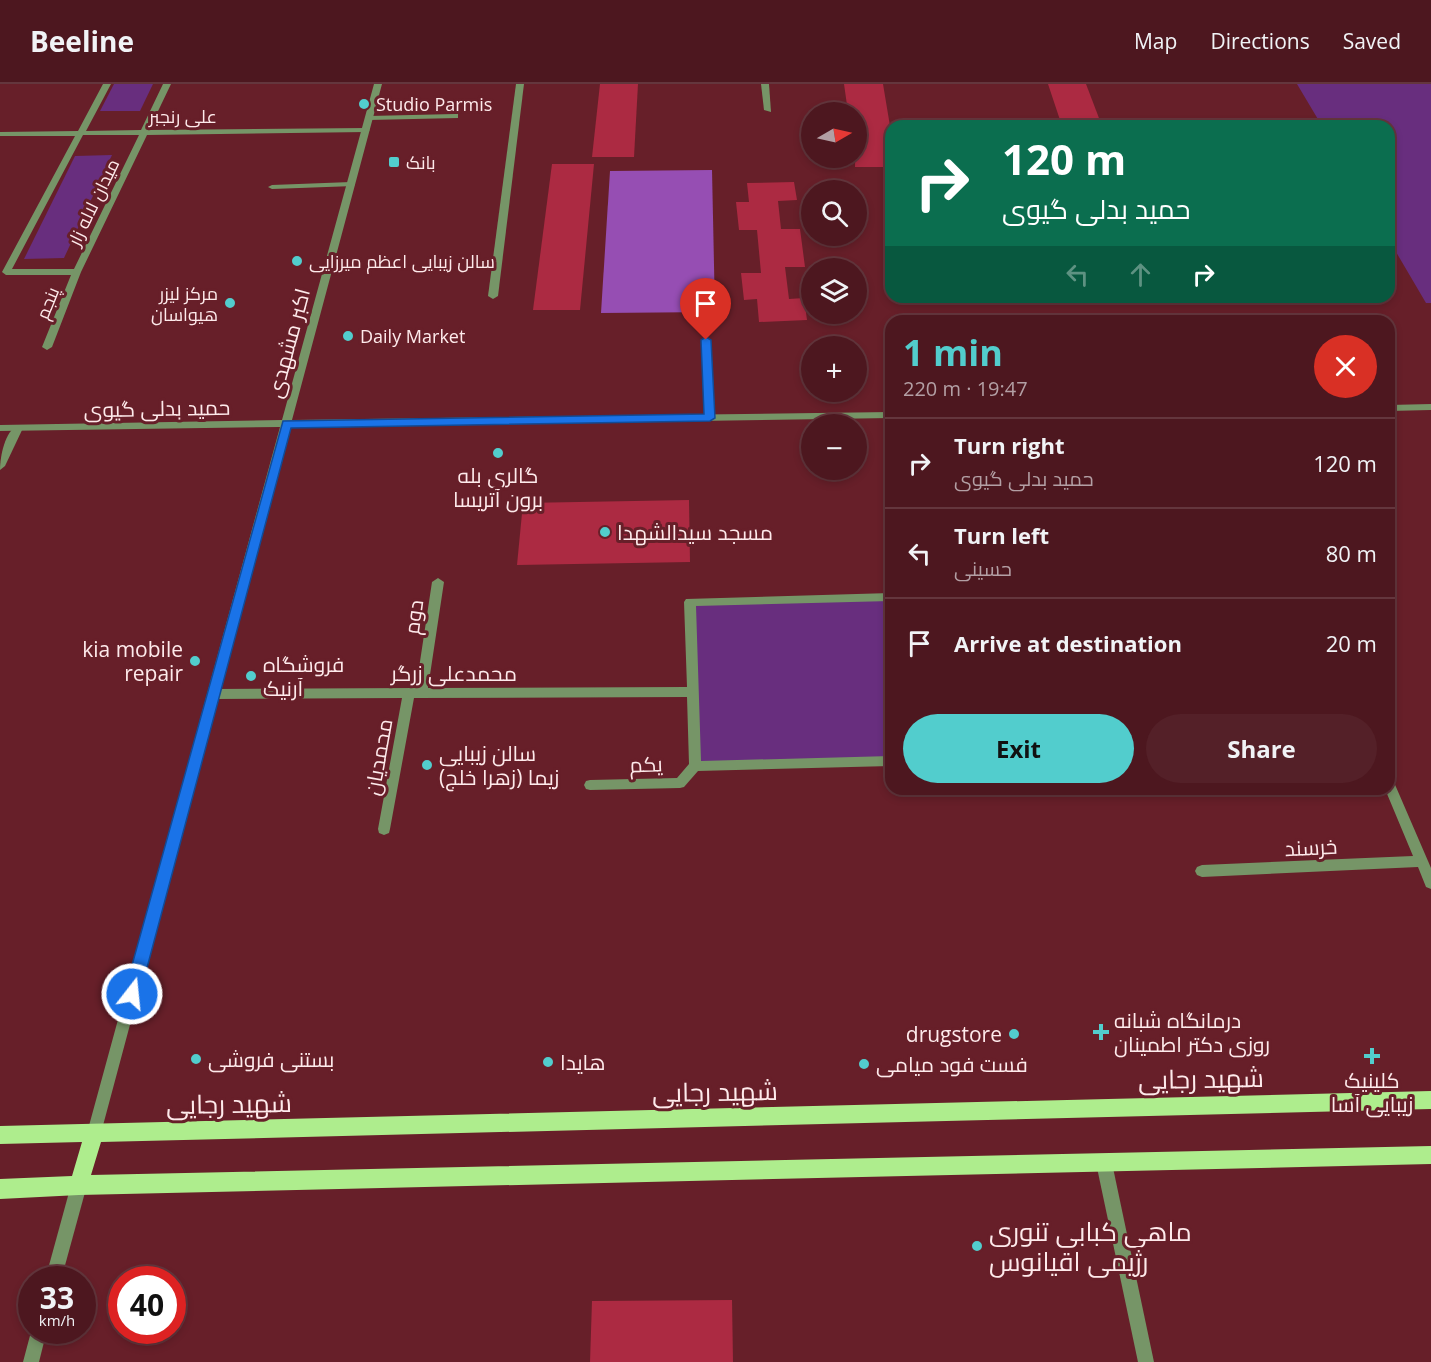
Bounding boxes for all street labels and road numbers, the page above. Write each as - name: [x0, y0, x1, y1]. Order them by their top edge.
- street label: علی رنجبر: [148, 104, 217, 128]
- street label: میدان لاله زار: [61, 155, 124, 250]
- street label: پنجم: [30, 283, 65, 323]
- street label: اکبر مشهدی: [260, 285, 316, 401]
- street label: حمید بدلی گیوی: [83, 393, 231, 423]
- street label: دوم: [397, 598, 430, 636]
- street label: محمدعلی زرگر: [390, 659, 517, 687]
- street label: محمدیان: [357, 716, 399, 798]
- street label: یکم: [629, 749, 664, 780]
- street label: خرسند: [1284, 832, 1338, 862]
- street label: شهید رجایی: [1138, 1059, 1264, 1097]
- street label: شهید رجایی: [652, 1072, 778, 1110]
- street label: شهید رجایی: [166, 1084, 292, 1122]

